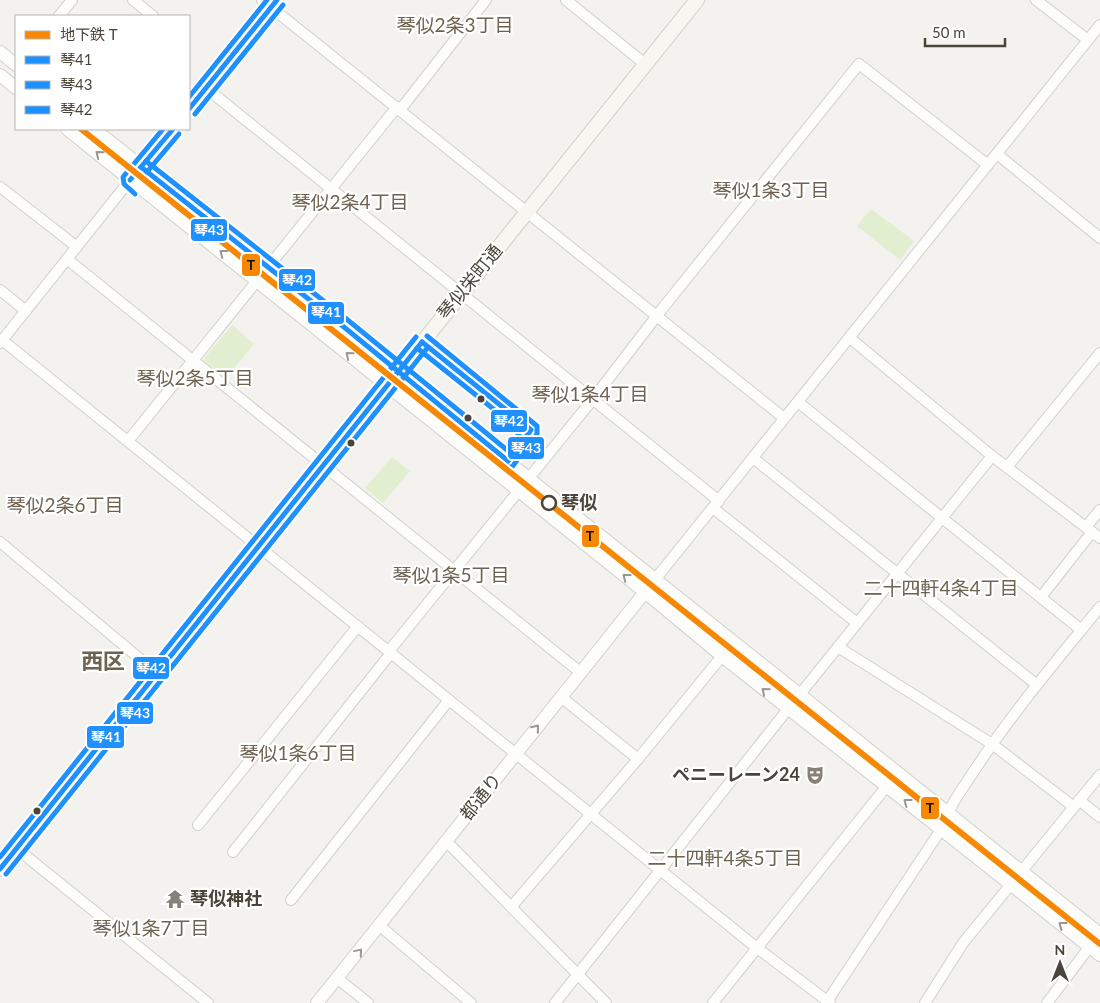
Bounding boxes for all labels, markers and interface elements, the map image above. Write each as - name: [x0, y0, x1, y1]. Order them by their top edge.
- district label: 琴似2条3丁目: [396, 13, 514, 36]
- legend: [15, 15, 190, 130]
- scale bar: [925, 15, 1005, 47]
- text: 50 m: [932, 23, 966, 41]
- text: 地下鉄 T: [60, 25, 118, 43]
- text: 琴41: [60, 50, 92, 68]
- text: 琴43: [60, 75, 92, 93]
- text: 琴42: [60, 100, 92, 118]
- one-way arrow: [96, 152, 105, 160]
- district label: 琴似1条3丁目: [712, 178, 830, 201]
- district label: 琴似2条4丁目: [291, 190, 409, 213]
- line badge: 琴43: [190, 218, 228, 242]
- text: 琴43: [194, 221, 224, 238]
- street label: 琴似栄町通: [432, 239, 506, 323]
- one-way arrow: [219, 250, 228, 259]
- line badge: T: [241, 253, 261, 277]
- text: T: [247, 256, 256, 273]
- line badge: 琴42: [278, 268, 316, 292]
- text: 琴42: [282, 271, 312, 288]
- line badge: 琴41: [307, 301, 345, 325]
- text: 琴41: [311, 303, 341, 320]
- one-way arrow: [346, 351, 355, 360]
- district label: 琴似2条5丁目: [136, 366, 254, 389]
- district label: 琴似1条4丁目: [531, 382, 649, 405]
- unlabelled marker: [476, 394, 486, 404]
- line badge: 琴42: [490, 409, 528, 433]
- text: 琴42: [494, 412, 524, 429]
- unlabelled marker: [463, 413, 473, 423]
- line badge: 琴43: [507, 436, 545, 460]
- unlabelled marker: [346, 438, 356, 448]
- text: 琴43: [511, 439, 541, 456]
- place label: 琴似: [561, 491, 597, 513]
- district label: 琴似2条6丁目: [6, 493, 124, 516]
- marker: 琴似: [541, 495, 557, 511]
- line badge: T: [581, 524, 600, 548]
- text: T: [586, 527, 595, 544]
- district label: 琴似1条5丁目: [392, 563, 510, 586]
- one-way arrow: [622, 574, 632, 583]
- district label: 二十四軒4条4丁目: [863, 576, 1019, 599]
- district label: 西区: [81, 647, 125, 674]
- line badge: 琴42: [132, 656, 170, 680]
- text: 琴42: [136, 659, 166, 676]
- one-way arrow: [762, 687, 771, 696]
- line badge: 琴43: [116, 701, 154, 725]
- text: 琴43: [120, 704, 150, 721]
- line badge: 琴41: [86, 725, 125, 749]
- one-way arrow: [530, 725, 539, 734]
- text: 琴41: [91, 728, 121, 745]
- district label: 琴似1条6丁目: [239, 741, 357, 764]
- place label: ペニーレーン24: [672, 763, 800, 785]
- theatre icon: ペニーレーン24: [804, 764, 826, 786]
- street label: 都通り: [455, 768, 506, 824]
- line badge: T: [920, 796, 940, 820]
- one-way arrow: [903, 799, 913, 808]
- text: T: [926, 799, 935, 816]
- unlabelled marker: [32, 806, 42, 816]
- district label: 二十四軒4条5丁目: [647, 846, 803, 869]
- place label: 琴似神社: [190, 887, 262, 909]
- temple icon: 琴似神社: [164, 888, 186, 910]
- district label: 琴似1条7丁目: [92, 916, 210, 939]
- one-way arrow: [1059, 922, 1068, 930]
- north arrow: [1035, 938, 1085, 988]
- text: N: [1055, 941, 1065, 958]
- one-way arrow: [353, 948, 362, 957]

